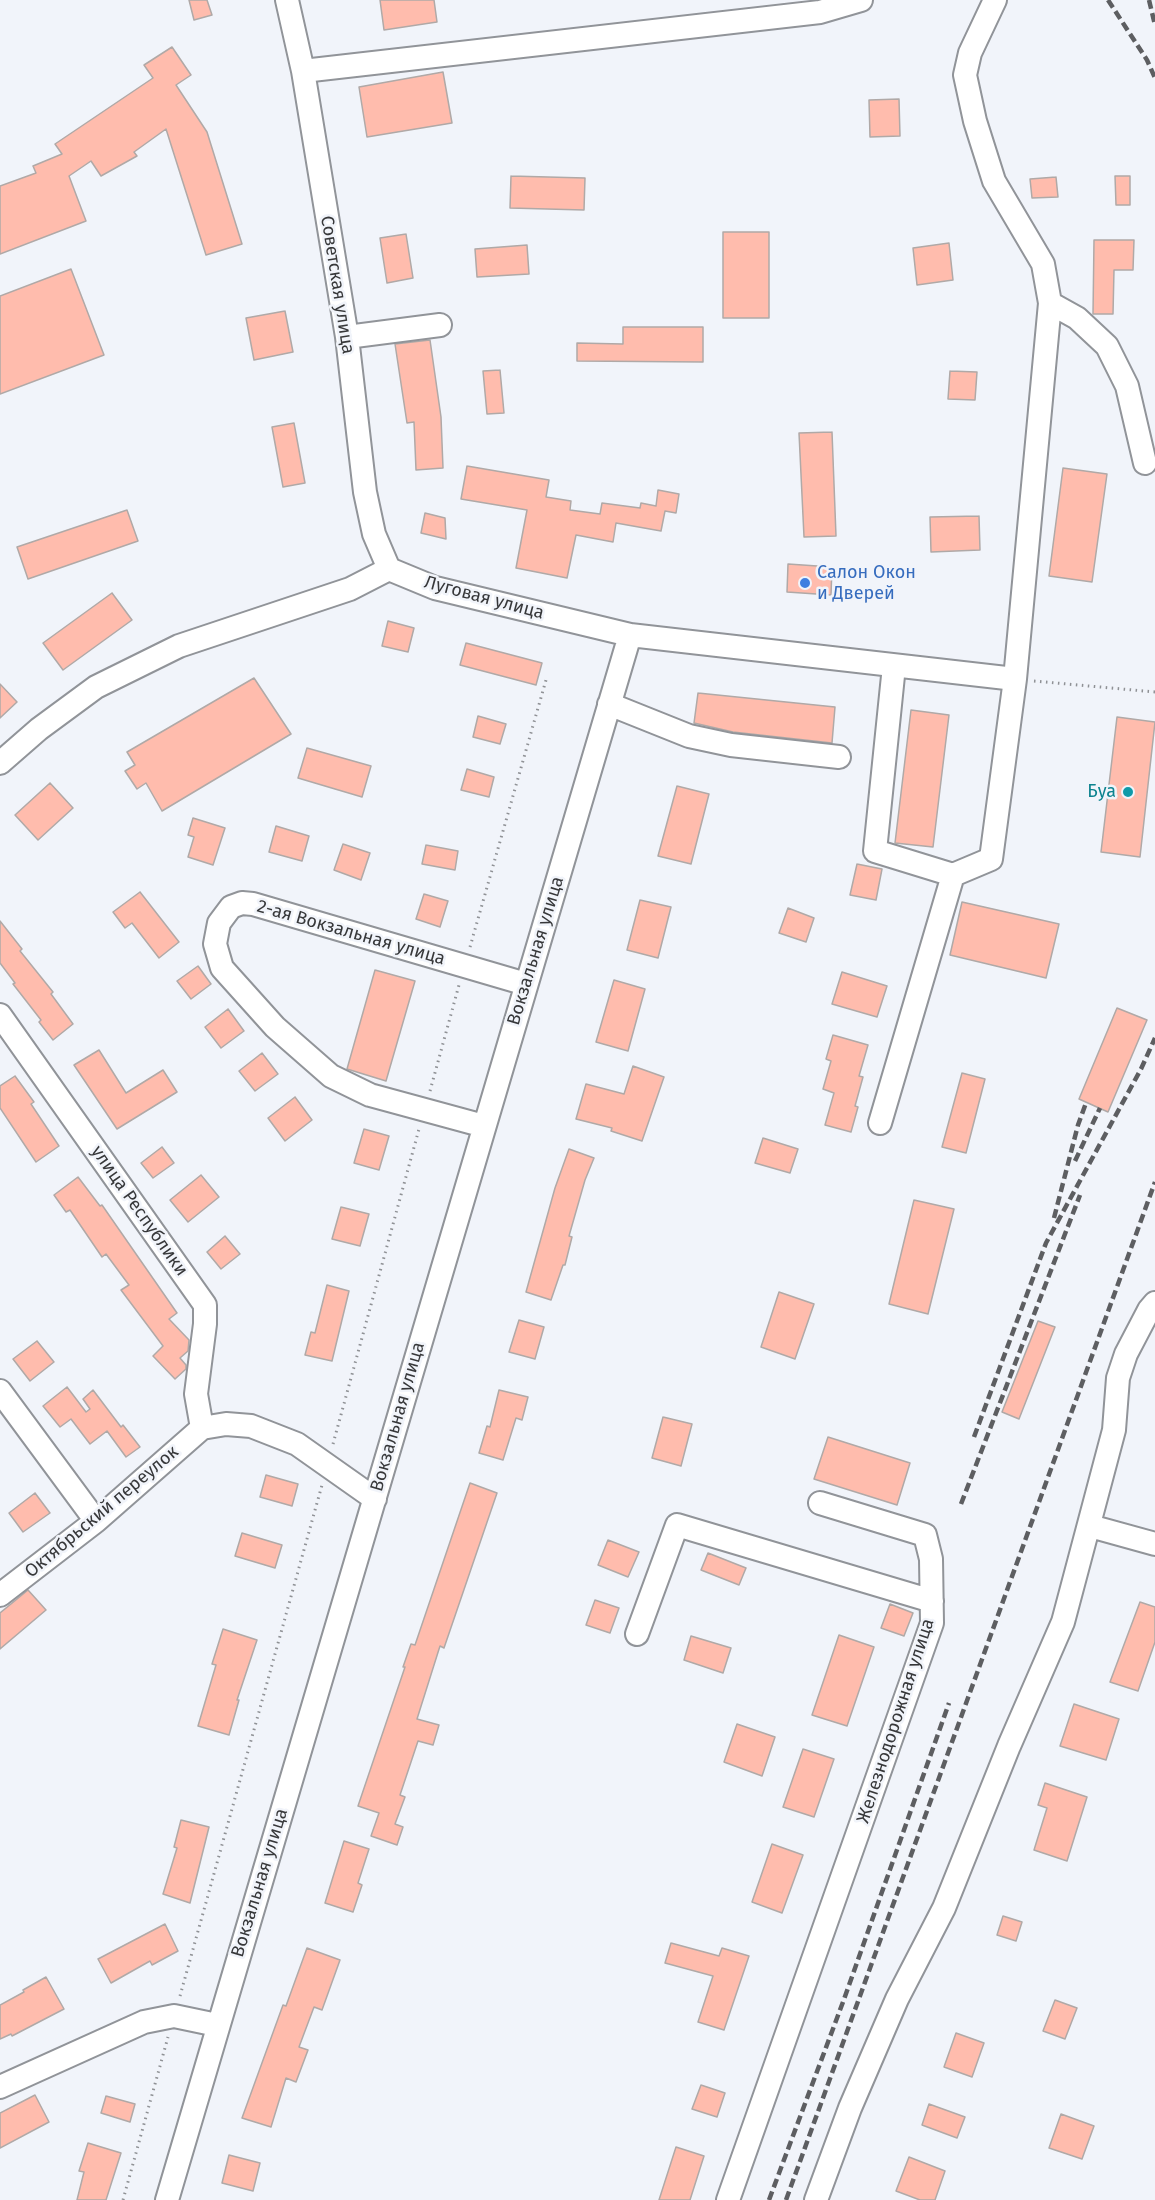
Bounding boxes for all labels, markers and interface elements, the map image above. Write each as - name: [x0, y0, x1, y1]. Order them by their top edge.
- street label: Советская улица: [315, 214, 359, 356]
- place label: Салон Окон и Дверей: [817, 562, 916, 604]
- street label: Луговая улица: [422, 572, 546, 624]
- marker: Салон Окон и Дверей: [798, 576, 812, 590]
- place label: Буа: [1087, 781, 1116, 803]
- marker: Буа: [1121, 785, 1135, 799]
- street label: Вокзальная улица: [503, 874, 569, 1028]
- street label: 2-ая Вокзальная улица: [254, 896, 448, 970]
- street label: улица Республики: [86, 1142, 192, 1280]
- street label: Вокзальная улица: [366, 1340, 430, 1494]
- street label: Октябрьский переулок: [21, 1441, 183, 1583]
- street label: Железнодорожная улица: [853, 1616, 939, 1826]
- street label: Вокзальная улица: [227, 1806, 293, 1960]

